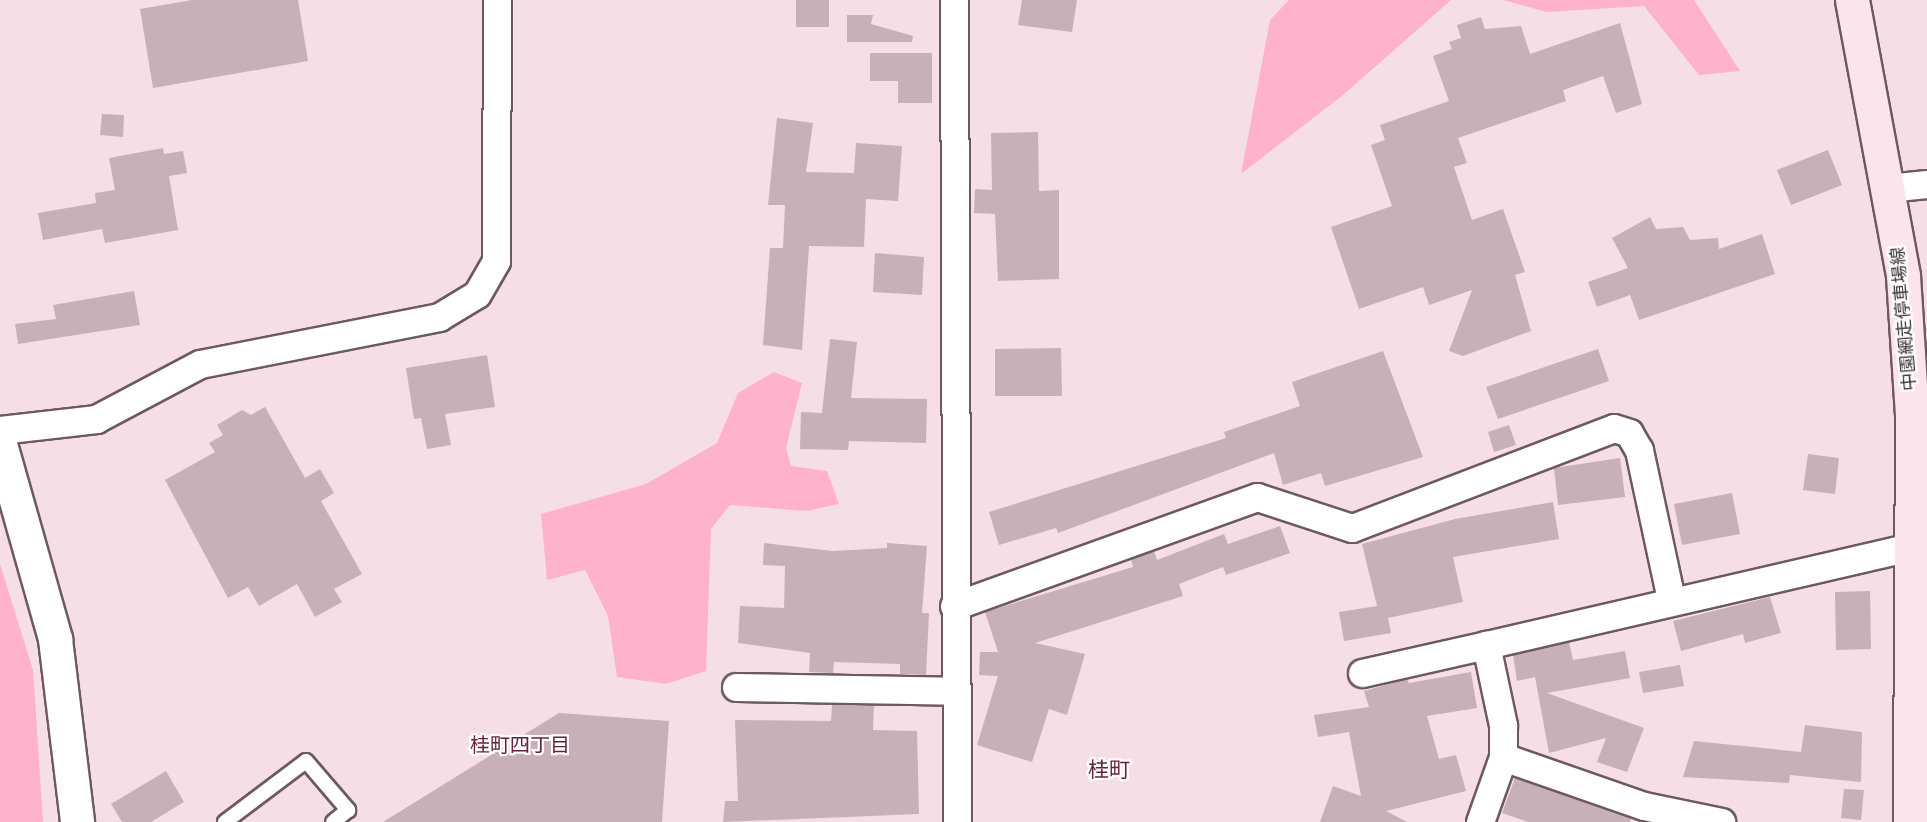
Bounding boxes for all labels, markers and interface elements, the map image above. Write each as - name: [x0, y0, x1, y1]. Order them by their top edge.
- street label: 中園網走停車場線: [1887, 246, 1921, 392]
- district label: 桂町四丁目: [470, 733, 570, 757]
- district label: 桂町: [1088, 757, 1130, 783]

